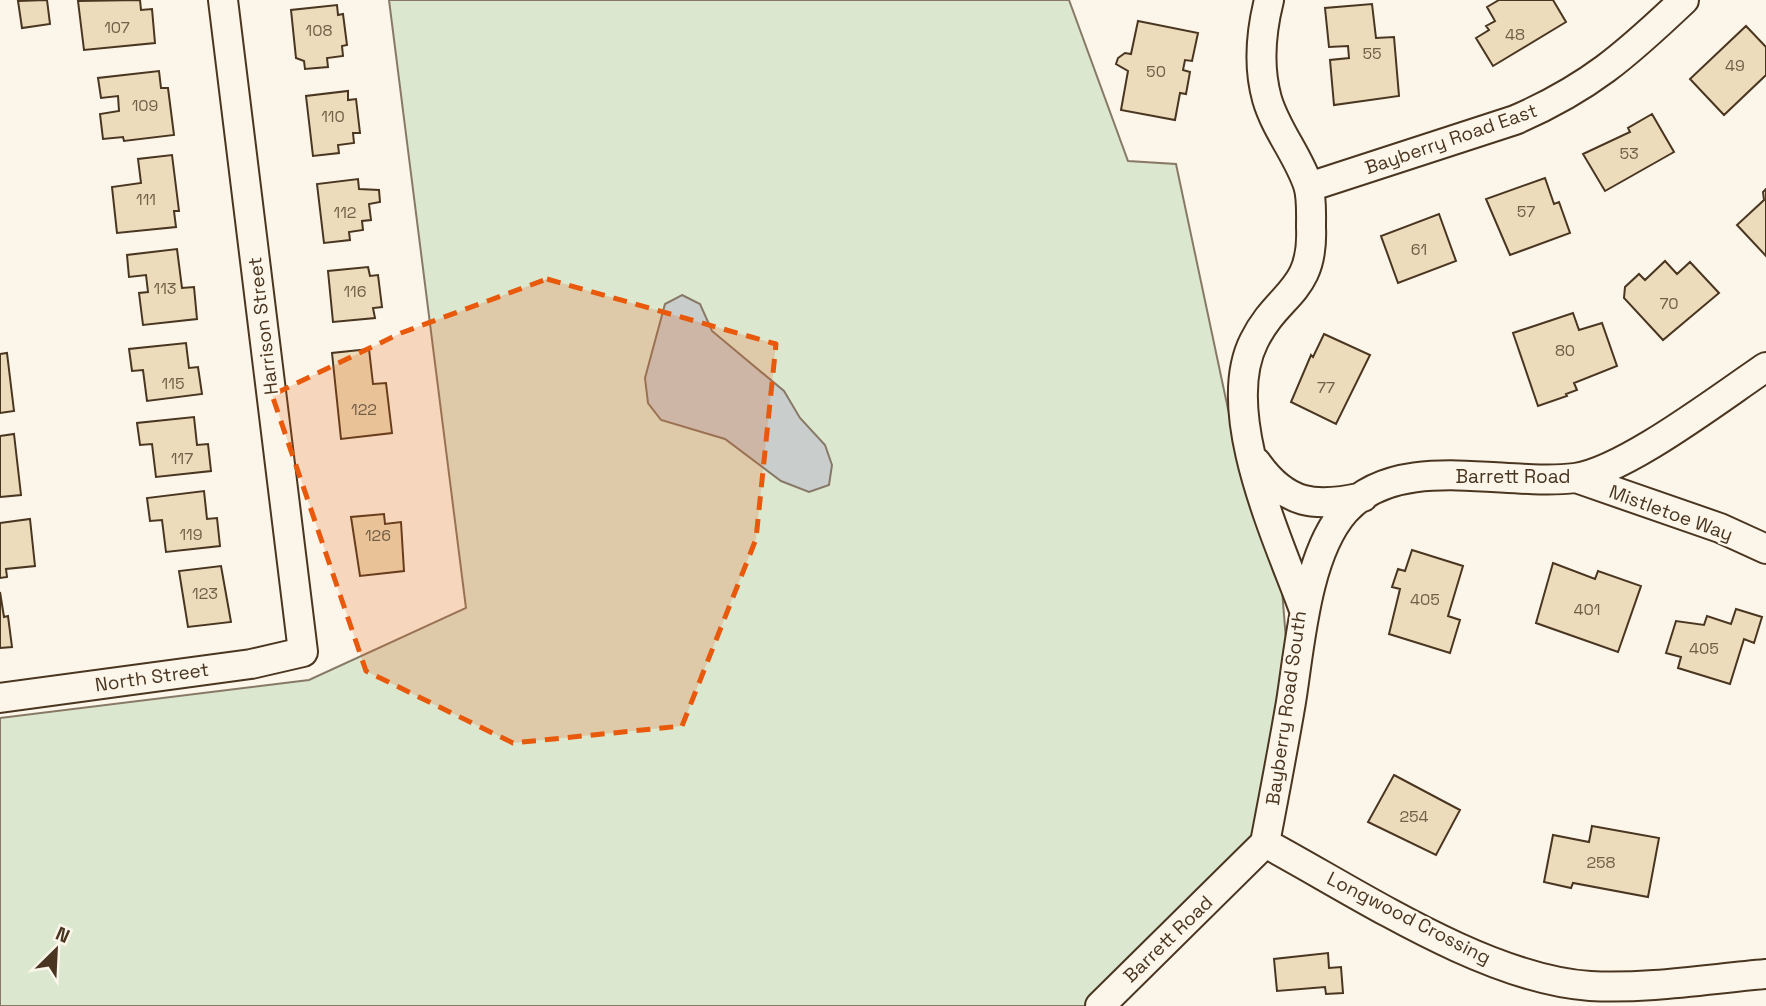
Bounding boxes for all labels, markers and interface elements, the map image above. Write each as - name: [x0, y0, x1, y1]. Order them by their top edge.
- house number: 107: [104, 17, 130, 38]
- house number: 108: [306, 20, 332, 41]
- house number: 48: [1505, 24, 1525, 45]
- house number: 55: [1362, 43, 1382, 64]
- house number: 49: [1725, 55, 1745, 76]
- house number: 50: [1146, 61, 1166, 82]
- house number: 109: [132, 95, 158, 116]
- street label: Bayberry Road East: [1361, 98, 1541, 180]
- house number: 110: [321, 106, 345, 127]
- house number: 53: [1619, 143, 1639, 164]
- house number: 111: [136, 189, 156, 210]
- house number: 57: [1517, 201, 1535, 222]
- house number: 112: [333, 202, 357, 223]
- house number: 61: [1411, 239, 1427, 260]
- street label: Harrison Street: [242, 256, 284, 396]
- house number: 113: [153, 278, 177, 299]
- house number: 116: [343, 281, 367, 302]
- house number: 70: [1659, 293, 1679, 314]
- house number: 80: [1555, 340, 1575, 361]
- house number: 115: [162, 373, 184, 394]
- house number: 77: [1317, 377, 1335, 398]
- house number: 122: [351, 399, 377, 420]
- house number: 117: [171, 448, 193, 469]
- street label: Barrett Road: [1455, 464, 1571, 489]
- street label: Mistletoe Way: [1606, 479, 1736, 547]
- house number: 119: [179, 524, 203, 545]
- house number: 126: [365, 525, 391, 546]
- house number: 123: [192, 583, 218, 604]
- house number: 405: [1410, 589, 1440, 610]
- house number: 401: [1574, 599, 1600, 620]
- street label: Bayberry Road South: [1260, 609, 1312, 807]
- house number: 405: [1689, 638, 1719, 659]
- street label: North Street: [93, 657, 211, 697]
- house number: 254: [1399, 806, 1429, 827]
- house number: 258: [1586, 852, 1616, 873]
- street label: Longwood Crossing: [1323, 866, 1495, 970]
- street label: Barrett Road: [1118, 890, 1218, 988]
- north arrow: [21, 915, 91, 985]
- text: N: [52, 921, 74, 949]

